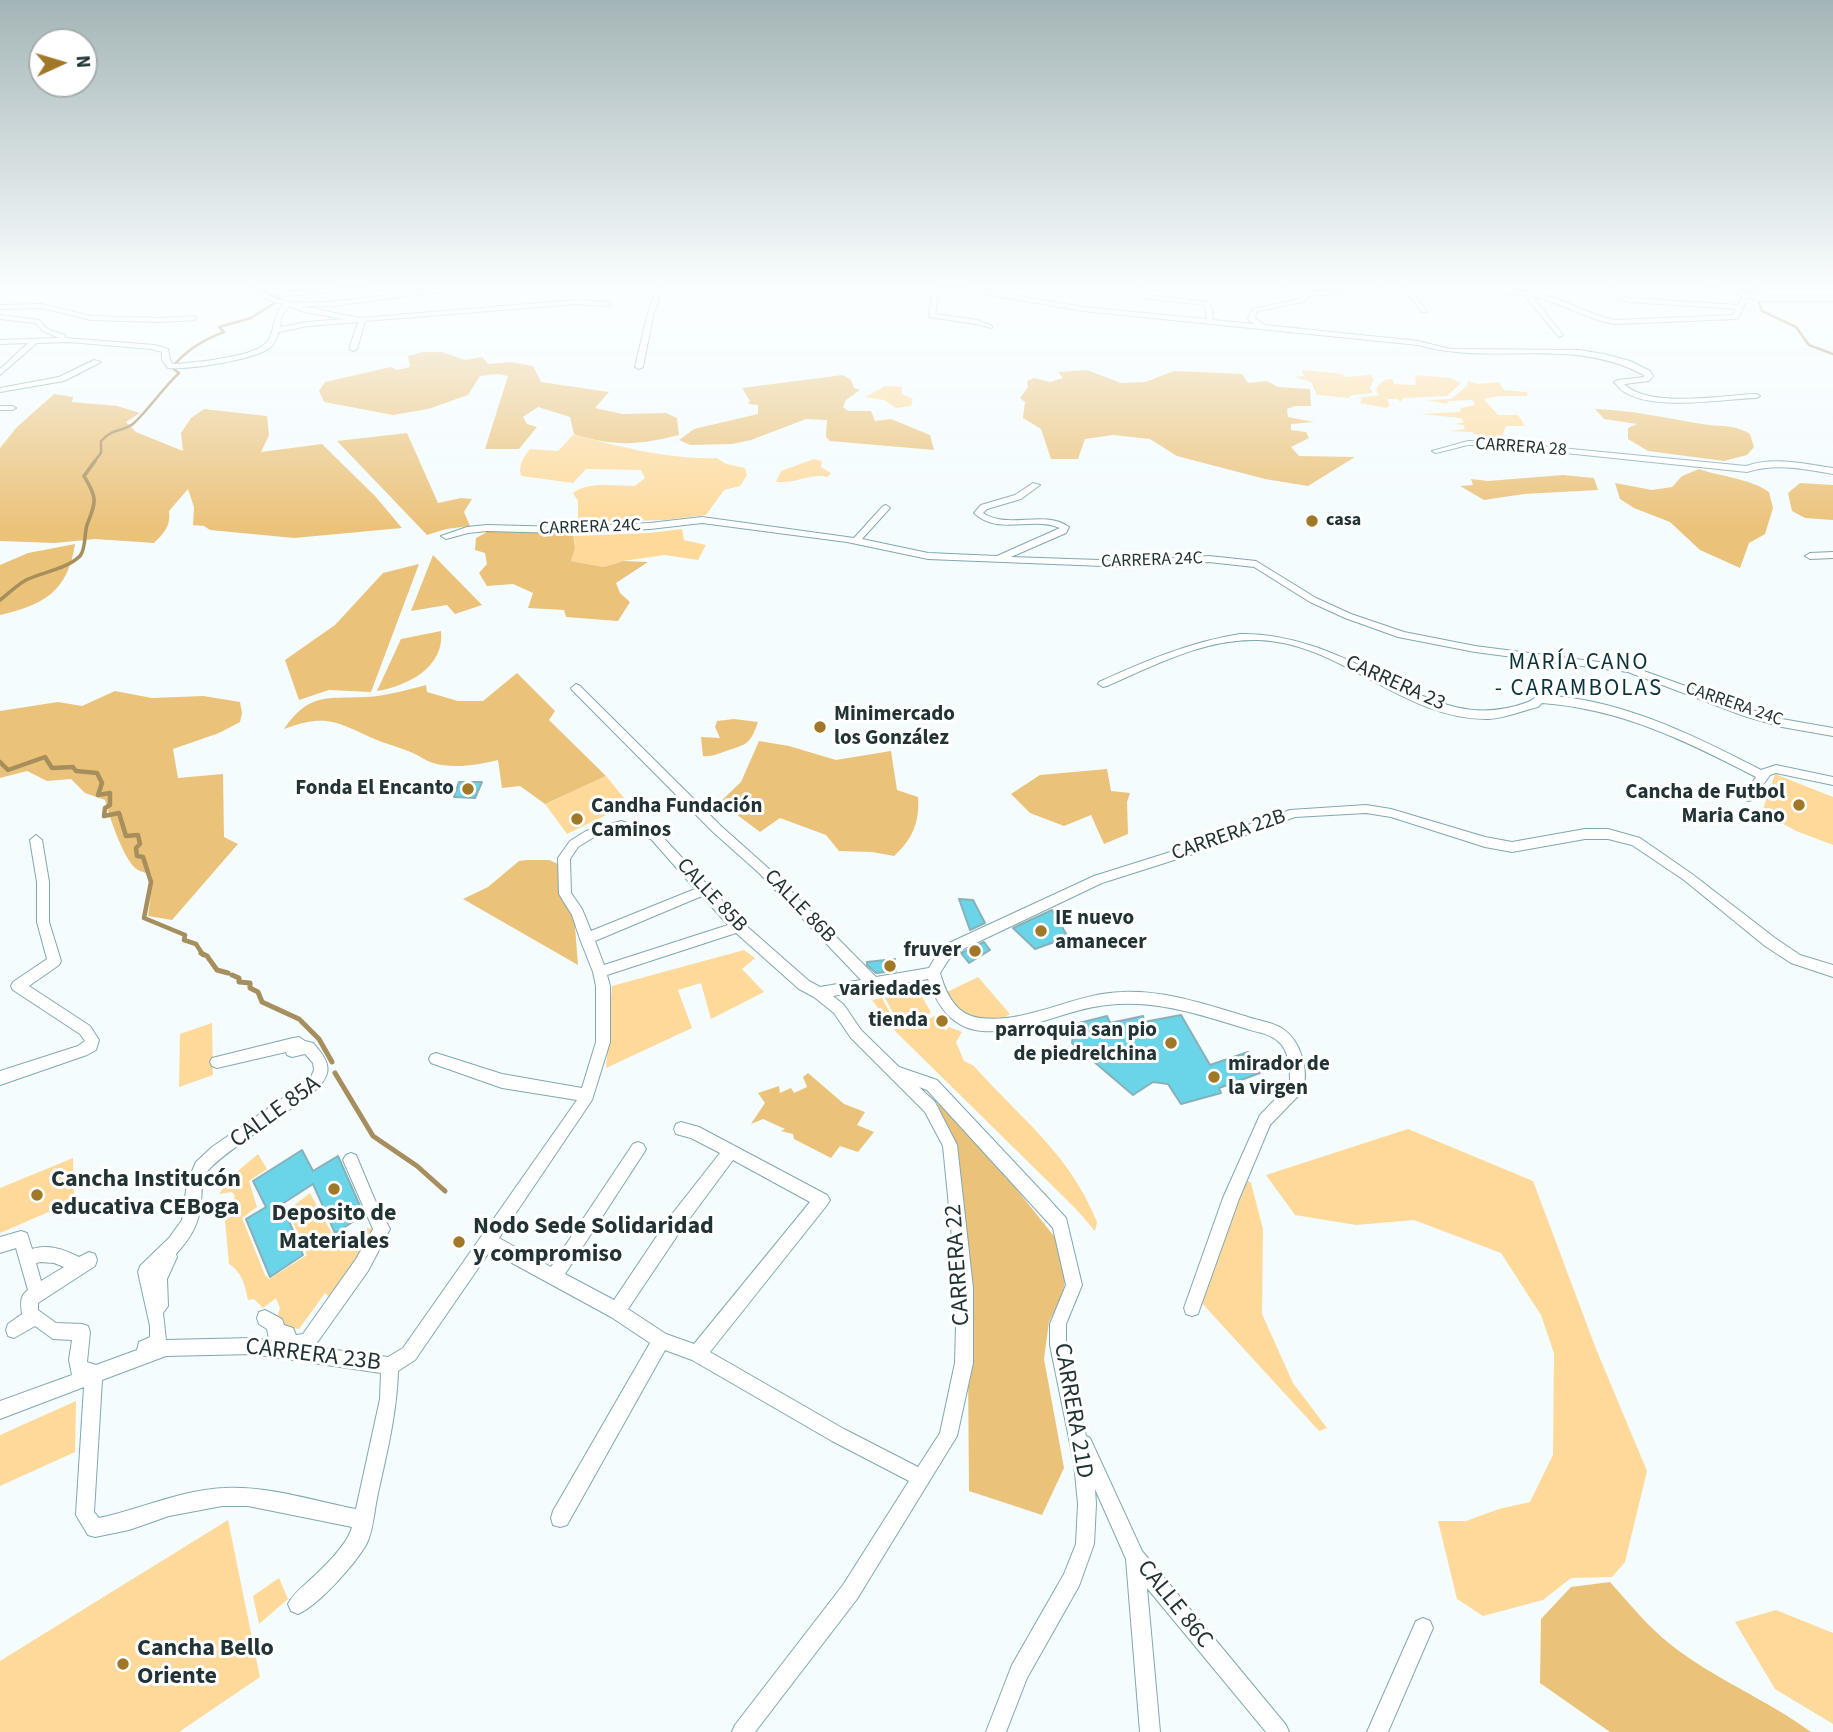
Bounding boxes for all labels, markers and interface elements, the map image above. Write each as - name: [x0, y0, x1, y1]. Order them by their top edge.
- north arrow: [28, 28, 98, 98]
- text: N: [69, 54, 96, 69]
- street label: CARRERA 28: [1475, 434, 1567, 462]
- place label: casa: [1326, 510, 1361, 532]
- marker: casa: [1304, 513, 1320, 529]
- street label: CARRERA 24C: [539, 515, 641, 541]
- street label: CARRERA 24C: [1101, 548, 1203, 574]
- district label: MARÍA CANO - CARAMBOLAS: [1496, 650, 1662, 704]
- street label: CARRERA 23: [1341, 651, 1449, 717]
- street label: CARRERA 24C: [1682, 678, 1786, 732]
- place label: Minimercado los González: [834, 702, 955, 752]
- marker: Minimercado los González: [812, 719, 828, 735]
- place label: Fonda El Encanto: [295, 776, 454, 802]
- place label: Cancha de Futbol Maria Cano: [1625, 780, 1785, 830]
- marker: Fonda El Encanto: [460, 781, 476, 797]
- place label: Candha Fundación Caminos: [591, 794, 763, 844]
- marker: Cancha de Futbol Maria Cano: [1791, 797, 1807, 813]
- street label: CARRERA 22B: [1169, 805, 1289, 867]
- marker: Candha Fundación Caminos: [569, 811, 585, 827]
- street label: CALLE 85B: [670, 854, 752, 938]
- street label: CALLE 86B: [758, 865, 840, 949]
- place label: IE nuevo amanecer: [1055, 906, 1147, 956]
- marker: IE nuevo amanecer: [1033, 923, 1049, 939]
- place label: fruver: [904, 938, 961, 964]
- marker: fruver: [967, 943, 983, 959]
- marker: variedades: [882, 958, 898, 974]
- place label: variedades: [839, 977, 941, 1003]
- place label: tienda: [868, 1008, 928, 1034]
- marker: tienda: [934, 1013, 950, 1029]
- place label: parroquia san pio de piedrelchina: [995, 1018, 1157, 1068]
- marker: parroquia san pio de piedrelchina: [1163, 1035, 1179, 1051]
- place label: mirador de la virgen: [1228, 1052, 1330, 1102]
- marker: mirador de la virgen: [1206, 1069, 1222, 1085]
- street label: CALLE 85A: [225, 1071, 327, 1155]
- place label: Cancha Institucón educativa CEBoga: [51, 1167, 241, 1223]
- marker: Deposito de Materiales: [326, 1181, 342, 1197]
- marker: Cancha Institucón educativa CEBoga: [29, 1187, 45, 1203]
- place label: Deposito de Materiales: [272, 1201, 396, 1257]
- street label: CARRERA 22: [940, 1203, 978, 1327]
- place label: Nodo Sede Solidaridad y compromiso: [473, 1214, 714, 1270]
- marker: Nodo Sede Solidaridad y compromiso: [451, 1234, 467, 1250]
- street label: CARRERA 23B: [244, 1333, 382, 1379]
- street label: CARRERA 21D: [1046, 1341, 1098, 1481]
- street label: CALLE 86C: [1130, 1555, 1218, 1655]
- place label: Cancha Bello Oriente: [137, 1636, 274, 1692]
- marker: Cancha Bello Oriente: [115, 1656, 131, 1672]

